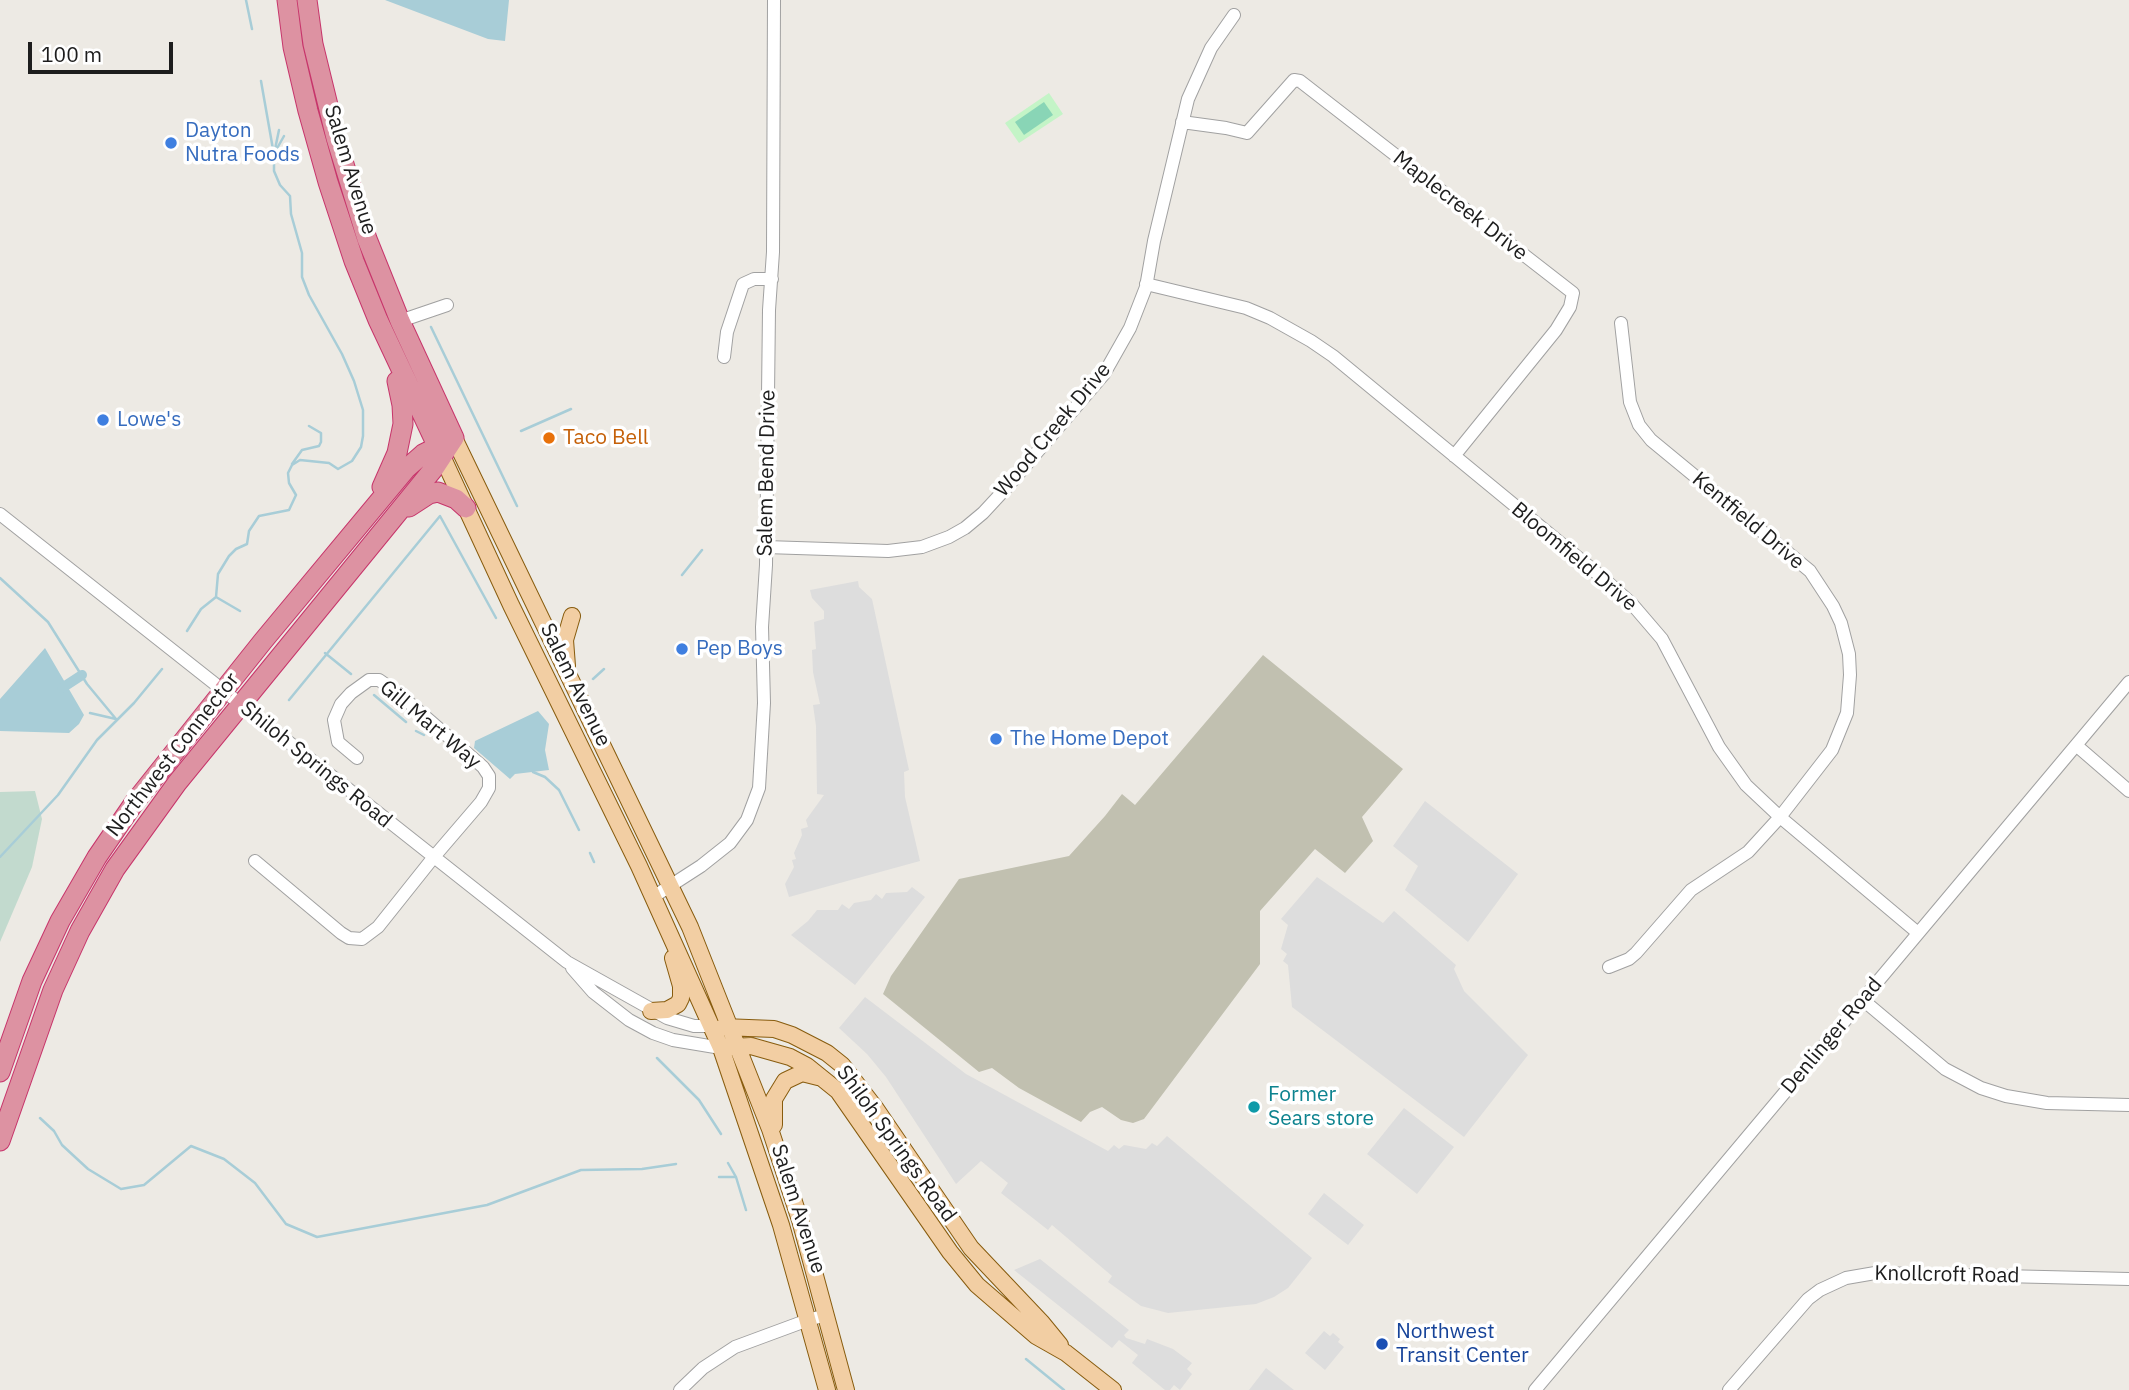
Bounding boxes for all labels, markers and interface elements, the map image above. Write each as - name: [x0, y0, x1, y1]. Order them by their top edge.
- scale bar: [32, 28, 177, 72]
- text: 100 m: [41, 40, 102, 68]
- street label: Salem Avenue: [318, 102, 382, 238]
- place label: Dayton Nutra Foods: [185, 118, 300, 168]
- marker: Dayton Nutra Foods: [163, 135, 179, 151]
- street label: Maplecreek Drive: [1388, 146, 1532, 266]
- street label: Wood Creek Drive: [990, 358, 1116, 502]
- street label: Salem Bend Drive: [753, 389, 781, 557]
- place label: Lowe's: [117, 407, 181, 433]
- marker: Lowe's: [95, 412, 111, 428]
- place label: Taco Bell: [563, 425, 648, 451]
- marker: Taco Bell: [541, 430, 557, 446]
- street label: Kentfield Drive: [1687, 467, 1809, 575]
- street label: Bloomfield Drive: [1506, 497, 1642, 617]
- street label: Salem Avenue: [534, 619, 616, 751]
- place label: Pep Boys: [696, 636, 783, 662]
- marker: Pep Boys: [674, 641, 690, 657]
- street label: Northwest Connector: [101, 668, 245, 842]
- street label: Gill Mart Way: [374, 675, 486, 775]
- street label: Shiloh Springs Road: [235, 696, 397, 834]
- place label: The Home Depot: [1010, 726, 1169, 752]
- marker: The Home Depot: [988, 731, 1004, 747]
- street label: Denlinger Road: [1776, 973, 1888, 1099]
- street label: Shiloh Springs Road: [831, 1061, 961, 1227]
- place label: Former Sears store: [1268, 1082, 1374, 1132]
- marker: Former Sears store: [1246, 1099, 1262, 1115]
- street label: Salem Avenue: [765, 1141, 831, 1277]
- street label: Knollcroft Road: [1874, 1261, 2020, 1289]
- place label: Northwest Transit Center: [1396, 1319, 1529, 1369]
- marker: Northwest Transit Center: [1374, 1336, 1390, 1352]

